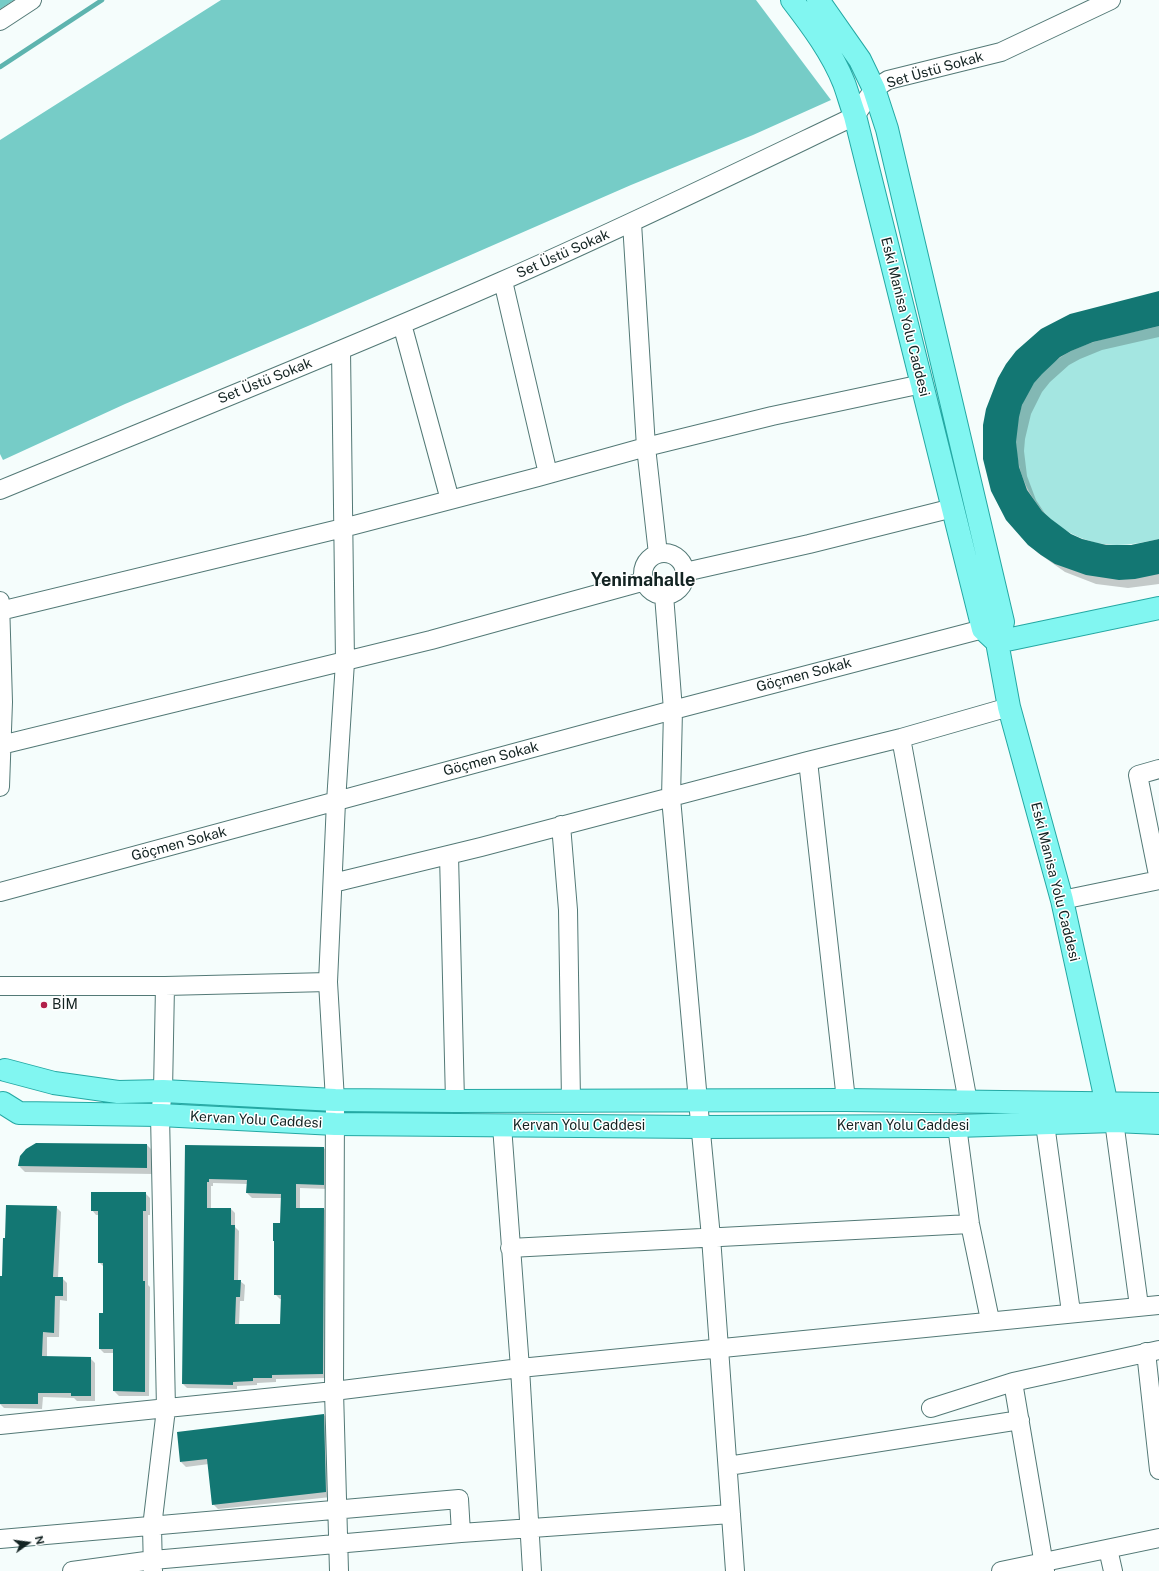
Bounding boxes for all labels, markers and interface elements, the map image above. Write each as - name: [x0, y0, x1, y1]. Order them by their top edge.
- street label: Set Üstü Sokak: [885, 48, 985, 92]
- street label: Set Üstü Sokak: [514, 226, 612, 282]
- street label: Eski Manisa Yolu Caddesi: [877, 236, 933, 398]
- street label: Set Üstü Sokak: [215, 354, 315, 408]
- district label: Yenimahalle: [591, 569, 695, 591]
- street label: Göçmen Sokak: [755, 654, 853, 696]
- street label: Göçmen Sokak: [442, 738, 540, 780]
- street label: Eski Manisa Yolu Caddesi: [1027, 801, 1083, 963]
- street label: Göçmen Sokak: [130, 823, 228, 865]
- place label: BİM: [52, 997, 78, 1013]
- marker: BİM: [39, 1000, 49, 1010]
- street label: Kervan Yolu Caddesi: [189, 1108, 323, 1132]
- street label: Kervan Yolu Caddesi: [513, 1118, 645, 1134]
- street label: Kervan Yolu Caddesi: [837, 1118, 969, 1134]
- north arrow: [8, 1523, 48, 1563]
- text: N: [33, 1534, 47, 1546]

